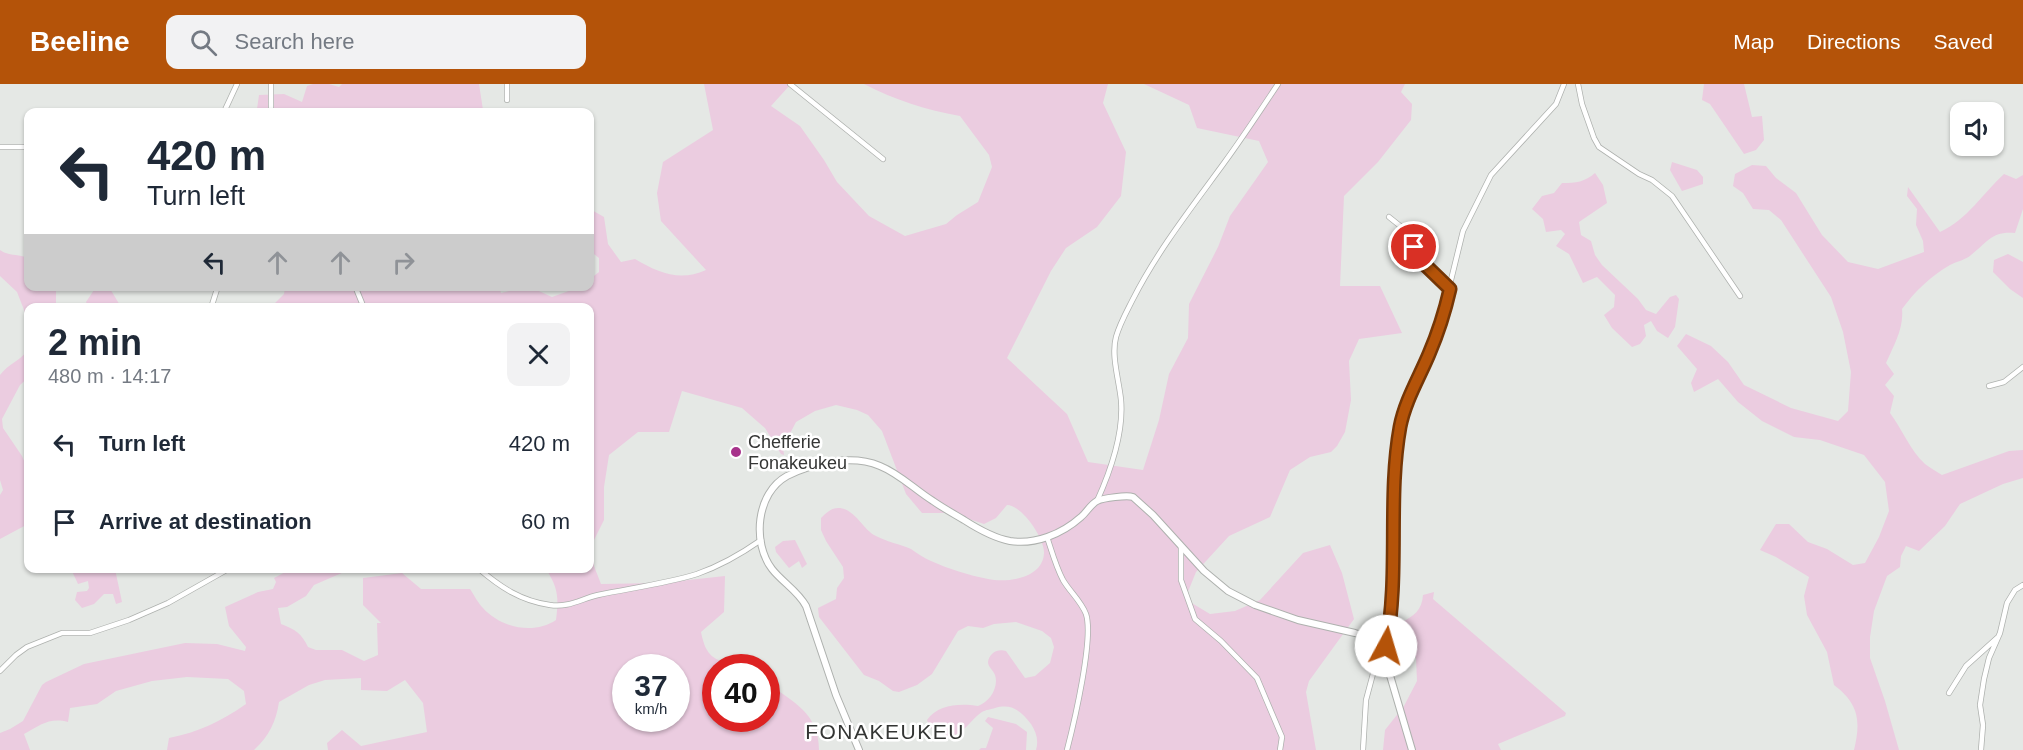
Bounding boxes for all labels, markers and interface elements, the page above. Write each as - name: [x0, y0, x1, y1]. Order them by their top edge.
- search box: [166, 15, 586, 69]
- text: Beeline: [30, 26, 130, 57]
- icon: search: [187, 26, 220, 59]
- text: Search here: [235, 29, 354, 54]
- text: Map: [1733, 30, 1774, 53]
- text: Directions: [1807, 30, 1900, 53]
- text: Saved: [1933, 30, 1993, 53]
- map controls: [1950, 102, 2004, 156]
- button: sound: [1950, 102, 2004, 156]
- icon: left: [48, 132, 126, 210]
- text: 420 m: [147, 132, 266, 179]
- text: Turn left: [147, 181, 245, 211]
- pin: [1388, 221, 1439, 272]
- icon: arrive: [1397, 230, 1430, 263]
- icon: left: [198, 246, 231, 279]
- icon: ahead: [261, 246, 294, 279]
- icon: ahead: [324, 246, 357, 279]
- icon: right: [387, 246, 420, 279]
- text: 2 min: [48, 322, 142, 363]
- button: close: [507, 323, 570, 386]
- text: 480 m · 14:17: [48, 365, 171, 387]
- icon: left: [48, 428, 81, 461]
- text: Turn left: [99, 431, 185, 456]
- text: 420 m: [509, 431, 570, 456]
- place label: Chefferie Fonakeukeu: [748, 432, 847, 473]
- marker: Chefferie Fonakeukeu: [729, 445, 743, 459]
- icon: arrive: [48, 506, 81, 539]
- text: Arrive at destination: [99, 509, 312, 534]
- text: 60 m: [521, 509, 570, 534]
- position arrow: [1354, 614, 1418, 678]
- speed limit sign: 40: [702, 654, 780, 732]
- text: 37: [634, 669, 668, 702]
- text: km/h: [635, 700, 667, 717]
- district label: FONAKEUKEU: [805, 720, 965, 743]

